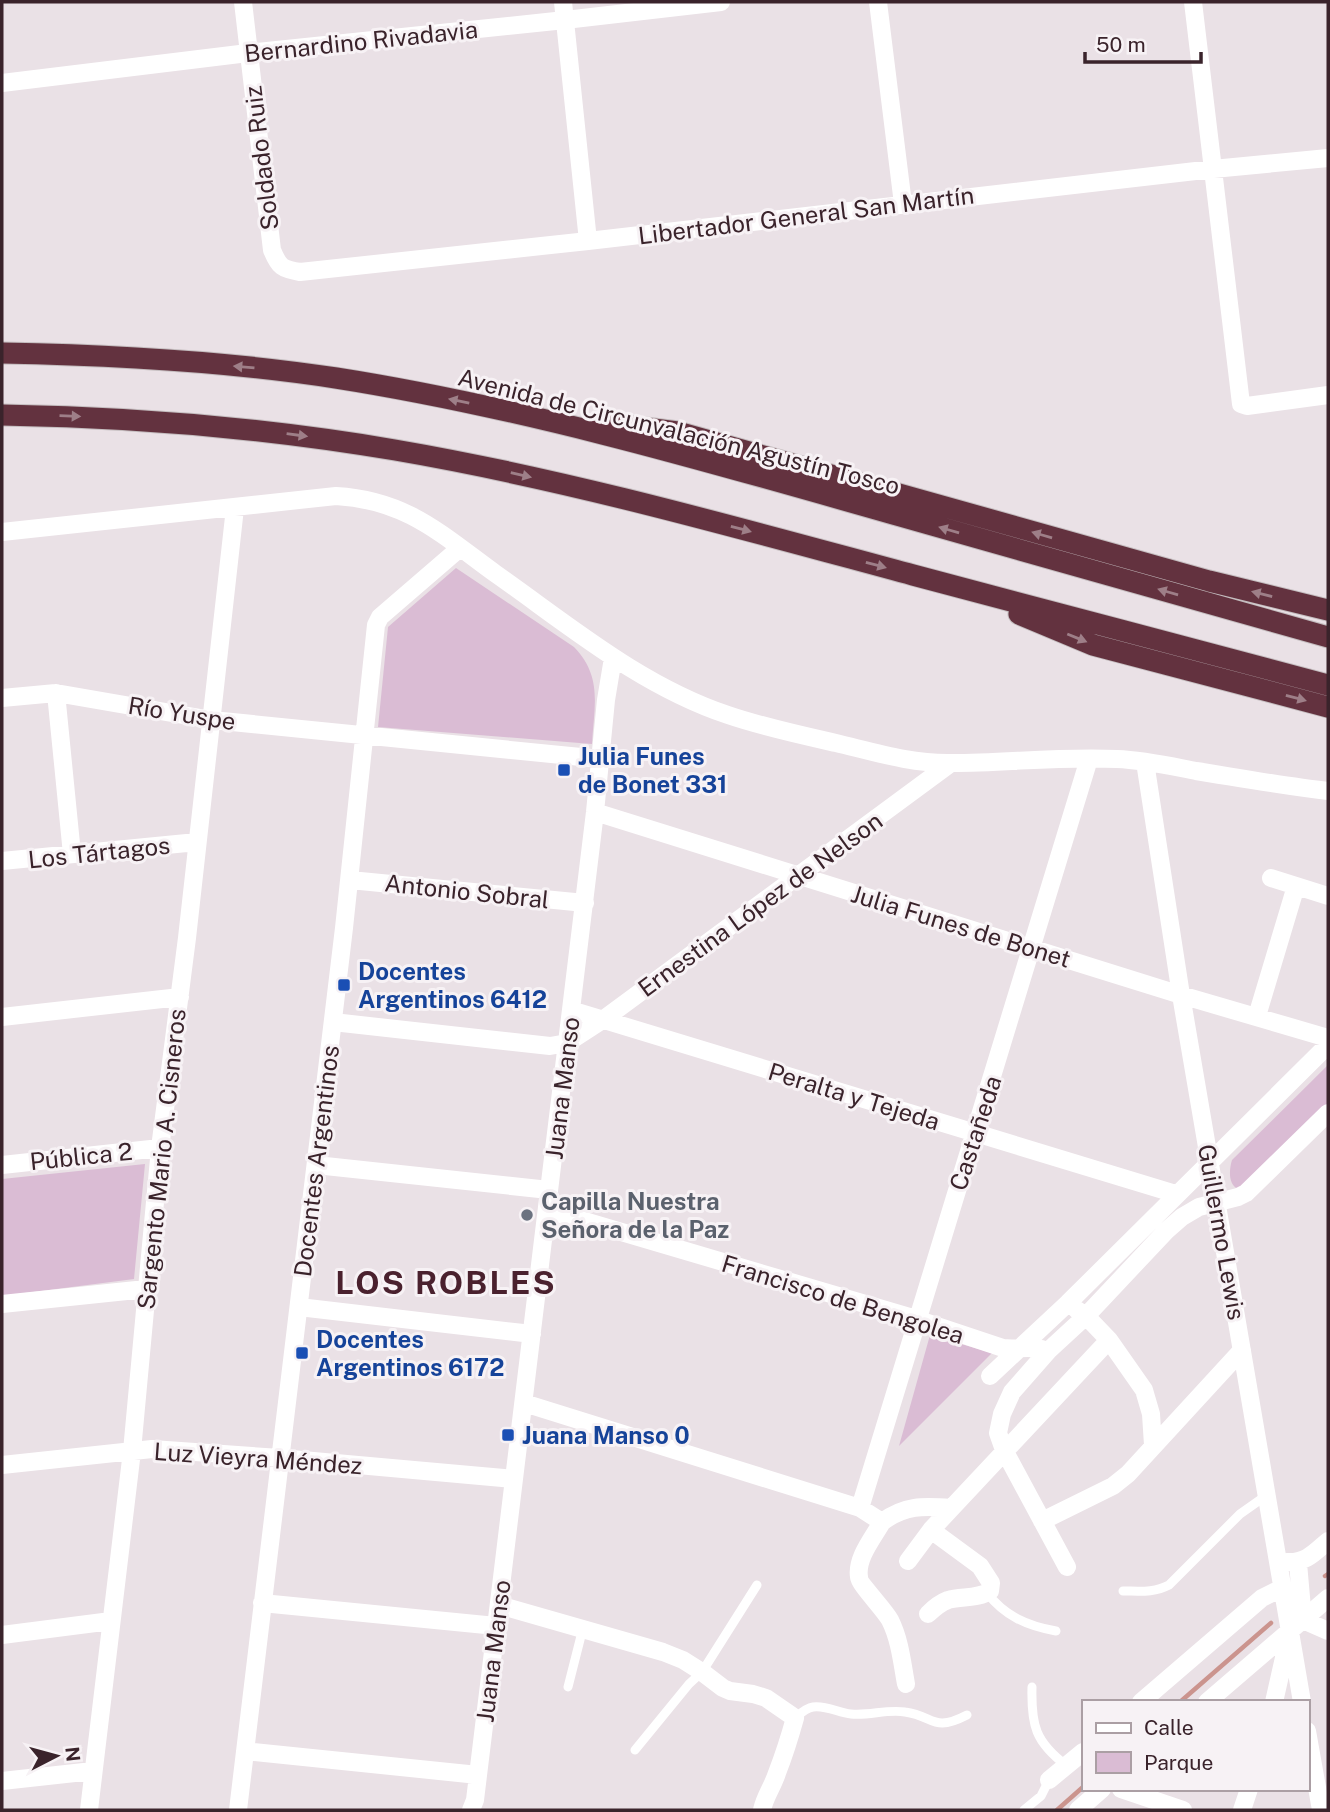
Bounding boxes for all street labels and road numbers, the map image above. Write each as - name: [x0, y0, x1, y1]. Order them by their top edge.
- street label: Bernardino Rivadavia: [243, 15, 479, 67]
- street label: Soldado Ruiz: [238, 84, 284, 232]
- street label: Libertador General San Martín: [637, 181, 975, 249]
- street label: Avenida de Circunvalación Agustín Tosco: [455, 362, 903, 500]
- street label: Río Yuspe: [126, 691, 238, 735]
- street label: Ernestina López de Nelson: [633, 806, 887, 1002]
- street label: Los Tártagos: [27, 831, 171, 873]
- street label: Antonio Sobral: [383, 868, 551, 914]
- street label: Julia Funes de Bonet: [848, 879, 1074, 973]
- street label: Sargento Mario A. Cisneros: [131, 1007, 191, 1311]
- street label: Juana Manso: [539, 1015, 585, 1161]
- street label: Docentes Argentinos: [288, 1044, 344, 1278]
- street label: Peralta y Tejeda: [765, 1057, 943, 1135]
- street label: Castañeda: [943, 1072, 1007, 1194]
- street label: Pública 2: [28, 1137, 134, 1175]
- street label: Guillermo Lewis: [1193, 1142, 1251, 1322]
- street label: Francisco de Bengolea: [718, 1249, 968, 1349]
- street label: Luz Vieyra Méndez: [153, 1437, 363, 1479]
- street label: Juana Manso: [470, 1578, 516, 1724]

